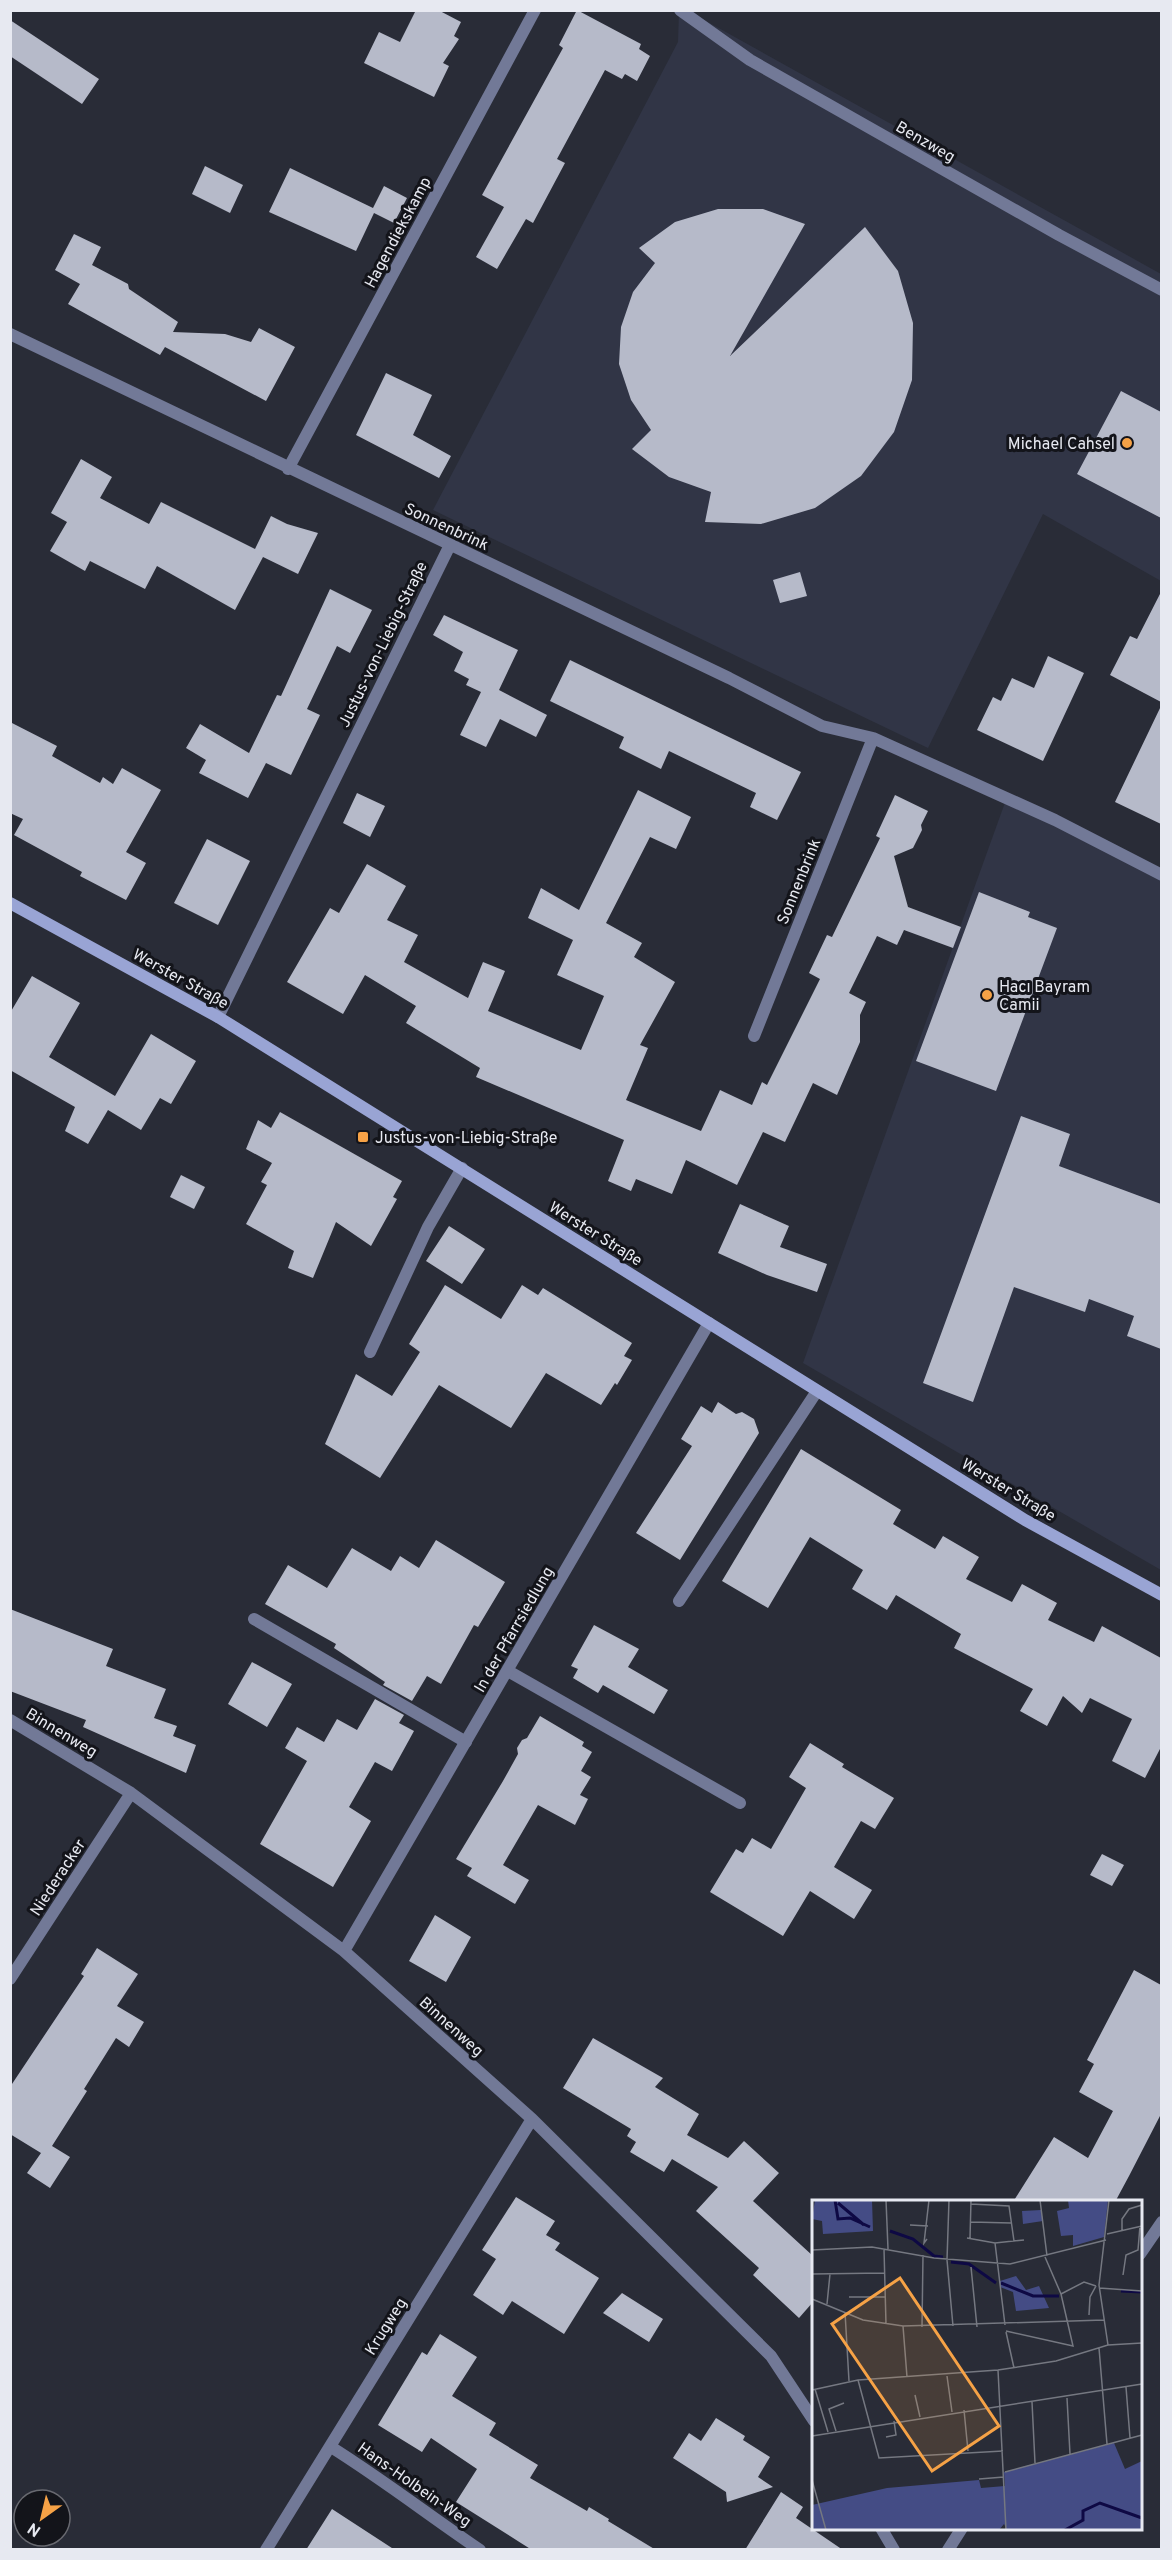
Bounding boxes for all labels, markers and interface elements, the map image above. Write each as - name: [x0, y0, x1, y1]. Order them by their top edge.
- street label: Benzweg: [892, 118, 958, 168]
- street label: Hagendiekskamp: [361, 174, 437, 292]
- place label: Michael Cahsel: [1008, 435, 1115, 455]
- marker: Michael Cahsel: [1120, 436, 1134, 450]
- street label: Sonnenbrink: [401, 500, 492, 556]
- street label: Justus-von-Liebig-Straße: [335, 559, 433, 731]
- street label: Sonnenbrink: [774, 836, 826, 928]
- street label: Werster Straße: [129, 945, 231, 1014]
- place label: Hacı Bayram Camii: [999, 978, 1090, 1016]
- marker: Hacı Bayram Camii: [980, 988, 994, 1002]
- place label: Justus-von-Liebig-Straße: [375, 1129, 557, 1149]
- marker: Justus-von-Liebig-Straße: [356, 1130, 370, 1144]
- street label: Werster Straße: [544, 1198, 645, 1271]
- street label: Werster Straße: [957, 1455, 1059, 1527]
- street label: In der Pfarrsiedlung: [470, 1563, 559, 1697]
- street label: Binnenweg: [22, 1705, 100, 1763]
- street label: Niederacker: [26, 1836, 91, 1920]
- street label: Binnenweg: [414, 1993, 487, 2062]
- inset map: [812, 2200, 1142, 2530]
- street label: Krugweg: [361, 2295, 412, 2359]
- street label: Hans-Holbein-Weg: [353, 2439, 475, 2532]
- north arrow: [12, 2488, 72, 2548]
- text: N: [24, 2517, 45, 2540]

